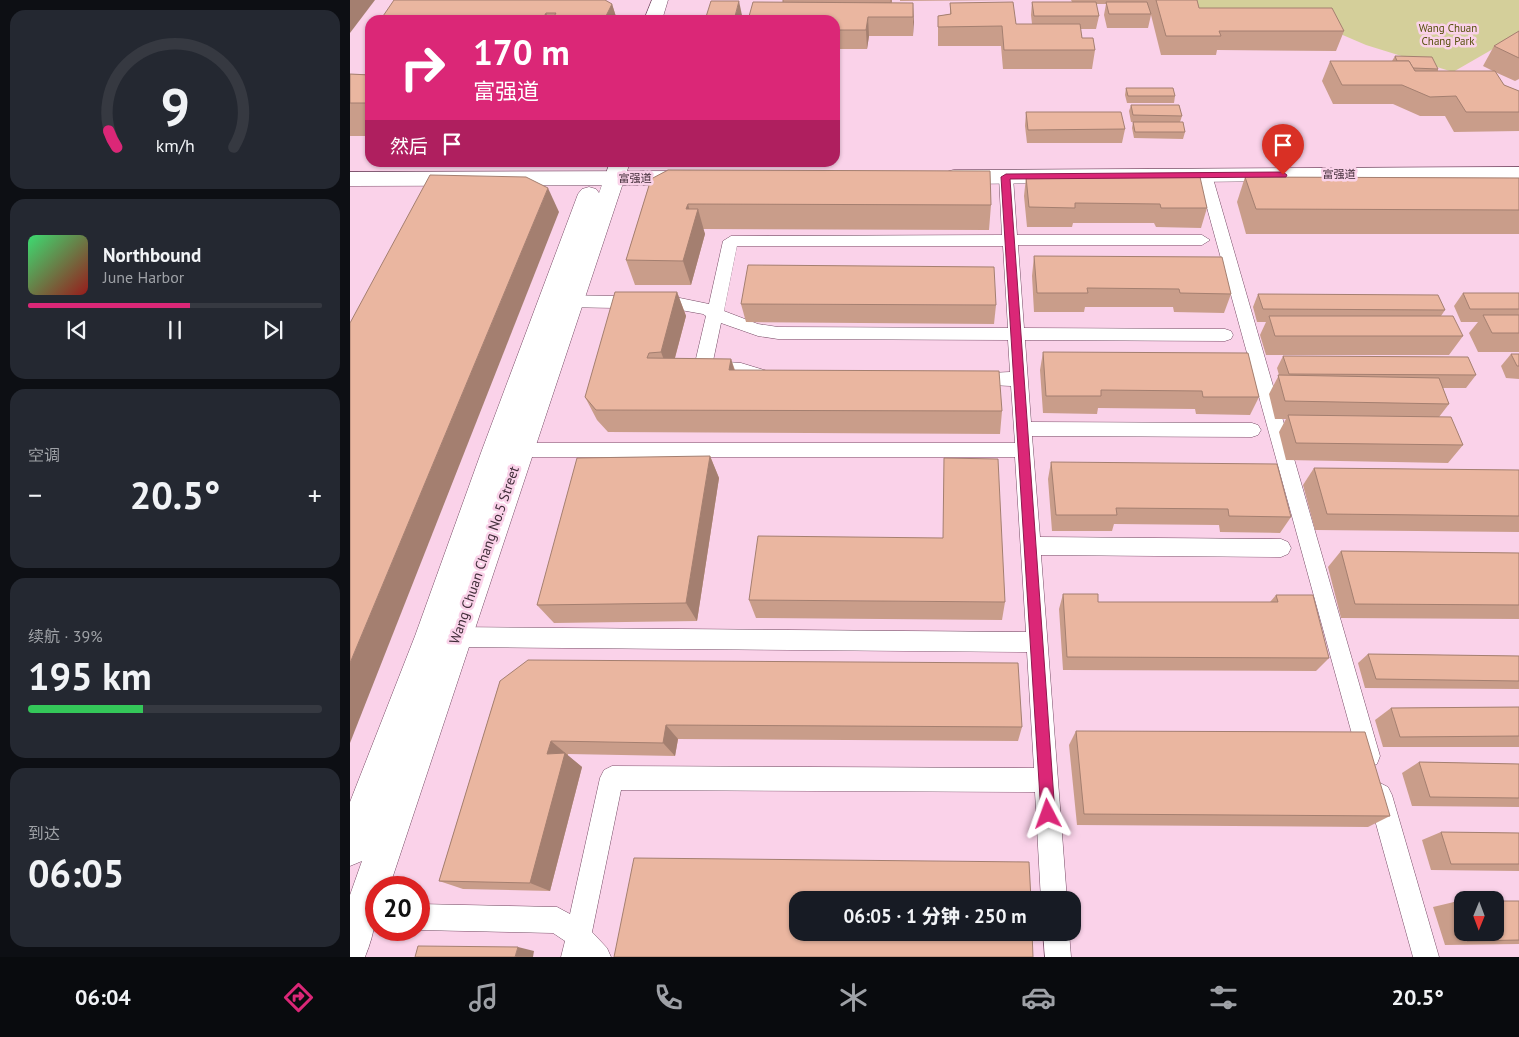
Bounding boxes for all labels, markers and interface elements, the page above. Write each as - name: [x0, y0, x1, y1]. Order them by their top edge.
- park label: Wang Chuan Chang Park: [1419, 21, 1477, 48]
- text: 170 m: [473, 29, 570, 75]
- icon: right: [390, 35, 455, 100]
- text: 9: [160, 73, 190, 140]
- text: 富强道: [473, 77, 539, 105]
- pin: [1262, 124, 1304, 175]
- icon: arrive: [438, 130, 466, 158]
- icon: arrive: [1269, 131, 1297, 159]
- text: km/h: [155, 134, 195, 157]
- text: 然后: [390, 134, 428, 158]
- street label: 富强道: [1323, 167, 1356, 181]
- street label: 富强道: [619, 171, 652, 185]
- text: Northbound: [103, 243, 201, 267]
- text: June Harbor: [103, 267, 184, 287]
- icon: previous: [63, 316, 91, 344]
- icon: pause: [161, 316, 189, 344]
- icon: next: [259, 316, 287, 344]
- text: 空调: [28, 445, 60, 465]
- street label: Wang Chuan Chang No.5 Street: [445, 464, 523, 646]
- text: 20.5°: [130, 470, 220, 519]
- text: −: [28, 476, 42, 513]
- text: +: [308, 476, 322, 513]
- text: 续航 · 39%: [28, 626, 103, 646]
- text: 195 km: [28, 651, 152, 700]
- position arrow: [1021, 787, 1073, 839]
- text: 到达: [28, 823, 60, 843]
- text: 06:05: [28, 848, 124, 897]
- speed limit sign: 20: [365, 876, 430, 941]
- north arrow: [1454, 891, 1504, 941]
- map controls: [1454, 891, 1504, 941]
- text: 06:05 · 1 分钟 · 250 m: [843, 904, 1027, 928]
- icon: directions: [281, 980, 316, 1015]
- icon: music: [466, 980, 501, 1015]
- icon: phone: [651, 980, 686, 1015]
- icon: climate: [836, 980, 871, 1015]
- icon: car: [1021, 980, 1056, 1015]
- icon: filters: [1206, 980, 1241, 1015]
- text: 06:04: [75, 983, 131, 1011]
- text: 20.5°: [1391, 983, 1444, 1011]

